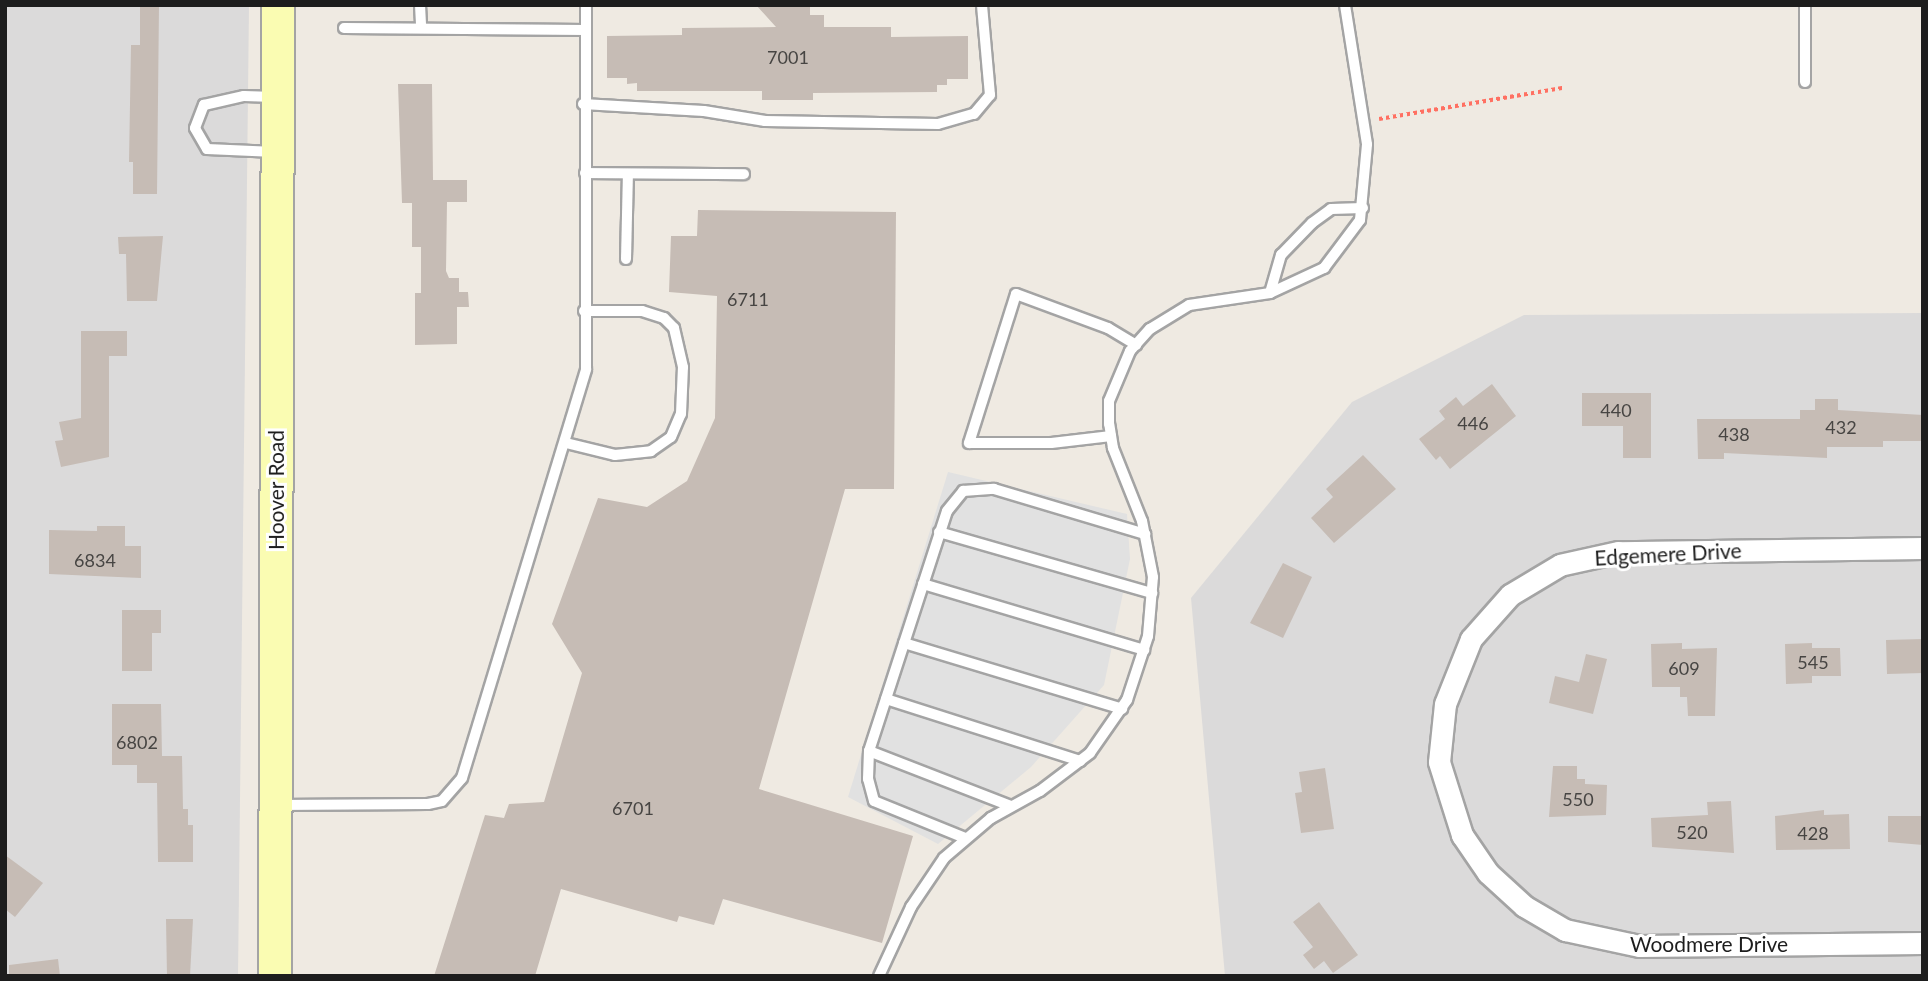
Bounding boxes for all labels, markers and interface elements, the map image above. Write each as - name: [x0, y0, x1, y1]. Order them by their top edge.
- house number: 7001: [767, 46, 809, 68]
- house number: 6711: [727, 288, 769, 310]
- house number: 440: [1600, 399, 1632, 421]
- house number: 446: [1457, 412, 1489, 434]
- house number: 432: [1825, 416, 1857, 438]
- house number: 438: [1718, 423, 1750, 445]
- street label: Hoover Road: [263, 430, 289, 550]
- street label: Edgemere Drive: [1594, 538, 1742, 570]
- house number: 6834: [74, 549, 116, 571]
- house number: 545: [1797, 651, 1829, 673]
- house number: 609: [1668, 657, 1700, 679]
- house number: 6802: [116, 731, 158, 753]
- house number: 550: [1562, 788, 1594, 810]
- house number: 6701: [612, 797, 654, 819]
- house number: 520: [1676, 821, 1708, 843]
- house number: 428: [1797, 822, 1829, 844]
- street label: Woodmere Drive: [1630, 931, 1788, 957]

